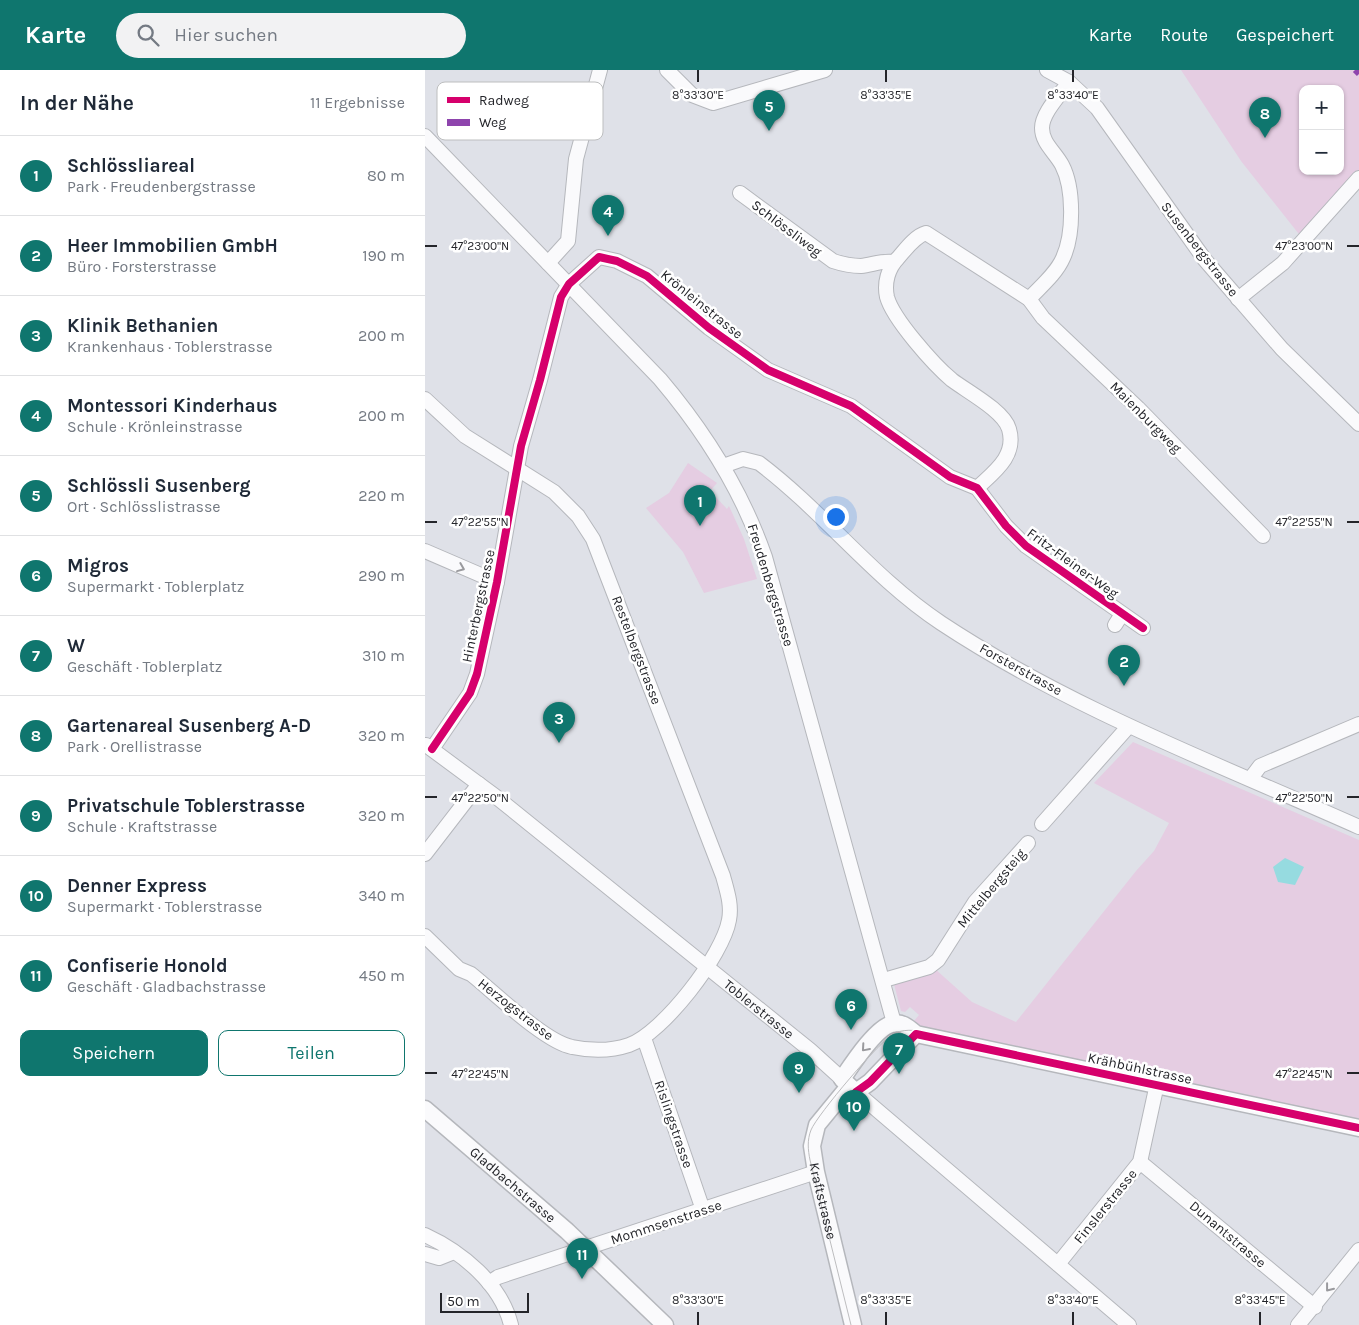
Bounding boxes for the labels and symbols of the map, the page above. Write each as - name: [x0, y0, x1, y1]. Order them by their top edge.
- legend: [437, 82, 603, 140]
- text: 8°33'30"E: [672, 88, 724, 102]
- text: 8°33'35"E: [860, 88, 912, 102]
- text: 8°33'40"E: [1047, 88, 1099, 102]
- pin: 5: [753, 90, 785, 131]
- text: Radweg: [479, 92, 529, 109]
- pin: 8: [1249, 97, 1281, 138]
- text: Weg: [479, 114, 506, 131]
- pin: 4: [592, 195, 624, 236]
- street label: Schlössliweg: [748, 196, 825, 260]
- street label: Susenbergstrasse: [1157, 199, 1242, 300]
- text: 47°23'00"N: [451, 239, 509, 253]
- text: 47°23'00"N: [1275, 239, 1333, 253]
- street label: Krönleinstrasse: [657, 266, 746, 343]
- street label: Maienburgweg: [1106, 378, 1185, 457]
- pin: 1: [684, 485, 716, 526]
- your location: [823, 504, 849, 530]
- text: 47°22'55"N: [451, 515, 509, 529]
- text: 47°22'55"N: [1275, 515, 1333, 529]
- street label: Freudenbergstrasse: [744, 522, 797, 649]
- street label: Fritz-Fleiner-Weg: [1024, 525, 1122, 602]
- street label: Hinterbergstrasse: [458, 548, 499, 664]
- one-way arrow: [456, 562, 464, 572]
- street label: Restelbergstrasse: [608, 593, 665, 707]
- street label: Forsterstrasse: [976, 640, 1065, 699]
- pin: 2: [1108, 645, 1140, 686]
- pin: 3: [543, 702, 575, 743]
- text: 47°22'50"N: [451, 791, 509, 805]
- text: 47°22'50"N: [1275, 791, 1333, 805]
- street label: Mittelbergsteig: [953, 845, 1029, 931]
- street label: Herzogstrasse: [475, 975, 557, 1044]
- street label: Toblerstrasse: [720, 976, 797, 1043]
- pin: 6: [835, 989, 867, 1030]
- pin: 7: [883, 1033, 915, 1074]
- one-way arrow: [862, 1043, 871, 1052]
- street label: Krähbühlstrasse: [1086, 1049, 1194, 1088]
- pin: 9: [783, 1052, 815, 1093]
- text: 47°22'45"N: [451, 1067, 509, 1081]
- text: 47°22'45"N: [1275, 1067, 1333, 1081]
- street label: Rislingstrasse: [651, 1078, 697, 1170]
- pin: 10: [838, 1090, 870, 1131]
- street label: Gladbachstrasse: [466, 1143, 559, 1227]
- street label: Kraftstrasse: [806, 1161, 840, 1241]
- street label: Finslerstrasse: [1070, 1166, 1141, 1247]
- street label: Mommsenstrasse: [608, 1196, 724, 1248]
- street label: Dunantstrasse: [1186, 1197, 1269, 1271]
- pin: 11: [566, 1238, 598, 1279]
- one-way arrow: [1327, 1282, 1335, 1291]
- scale bar: [440, 1290, 529, 1313]
- text: 8°33'30"E: [672, 1293, 724, 1307]
- text: 8°33'35"E: [860, 1293, 912, 1307]
- text: 8°33'40"E: [1047, 1293, 1099, 1307]
- text: 8°33'45"E: [1234, 1293, 1286, 1307]

